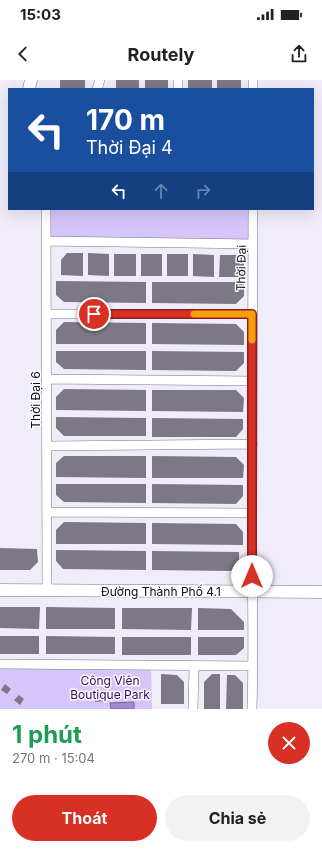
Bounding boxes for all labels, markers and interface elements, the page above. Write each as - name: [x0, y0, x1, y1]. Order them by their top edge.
- text: 15:03: [20, 5, 61, 24]
- icon: back: [12, 43, 34, 65]
- icon: share: [288, 43, 310, 65]
- text: Routely: [128, 44, 194, 65]
- text: 170 m: [86, 103, 165, 137]
- icon: left: [20, 104, 72, 156]
- text: Thời Đại 4: [86, 137, 173, 158]
- icon: left: [108, 180, 130, 202]
- icon: ahead: [150, 180, 172, 202]
- icon: right: [192, 180, 214, 202]
- street label: Thời Đại: [233, 244, 249, 291]
- pin: [77, 297, 111, 331]
- icon: arrive: [83, 303, 105, 325]
- street label: Thời Đại 6: [28, 371, 43, 429]
- position arrow: [231, 555, 273, 597]
- street label: Đường Thành Phố 4.1: [101, 584, 221, 599]
- park label: Công Viên Boutique Park: [70, 673, 150, 702]
- text: 1 phút: [12, 720, 82, 749]
- button: close: [268, 722, 310, 764]
- text: 270 m · 15:04: [12, 750, 95, 766]
- button: Thoát: [12, 795, 157, 841]
- button: Chia sẻ: [165, 795, 310, 841]

